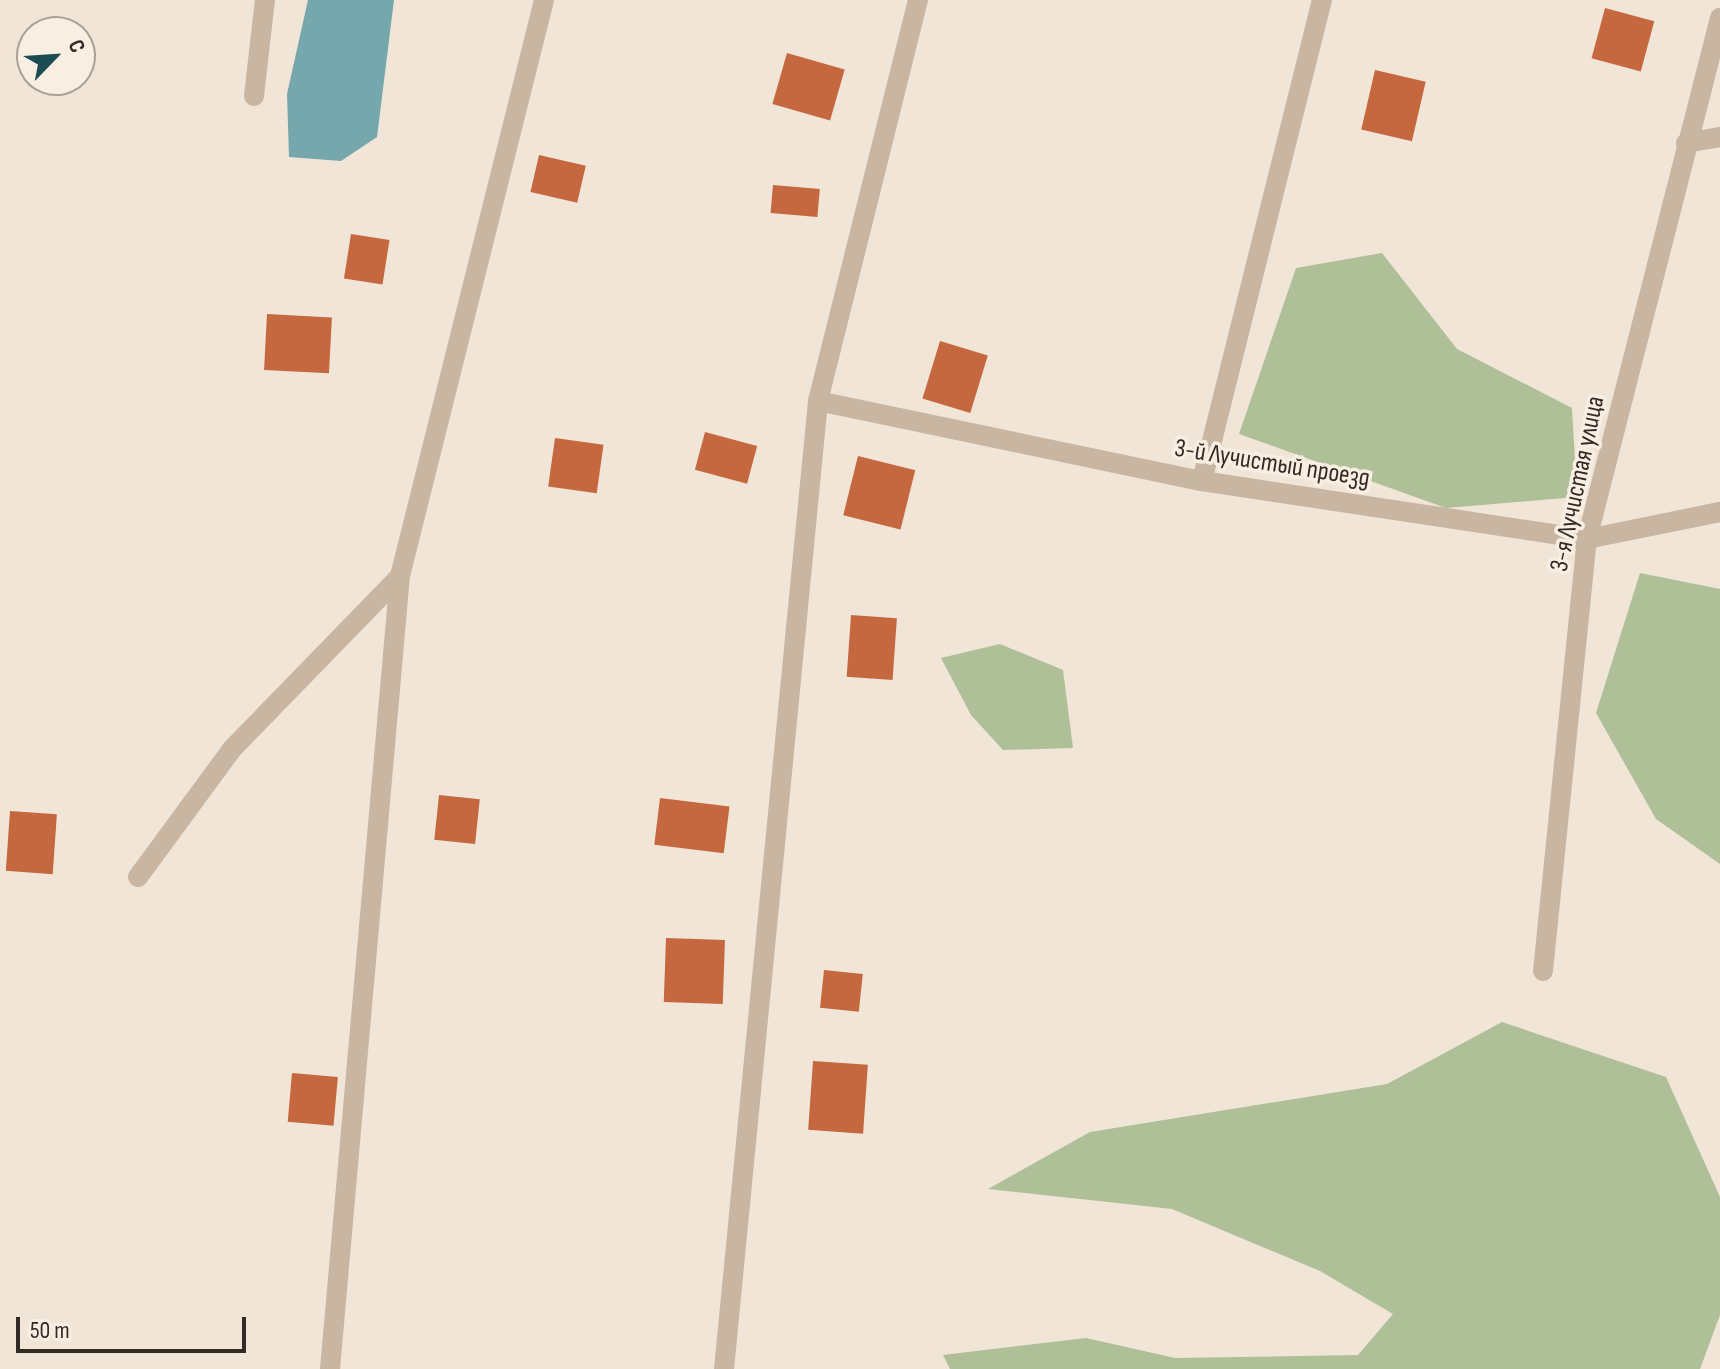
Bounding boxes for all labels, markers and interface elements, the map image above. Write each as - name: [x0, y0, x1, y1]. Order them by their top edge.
- north arrow: [16, 16, 96, 96]
- text: С: [62, 36, 91, 57]
- street label: 3-я Лучистая улица: [1544, 393, 1612, 575]
- street label: 3-й Лучистый проезд: [1172, 433, 1372, 495]
- scale bar: [20, 1301, 250, 1351]
- text: 50 m: [30, 1316, 70, 1345]

